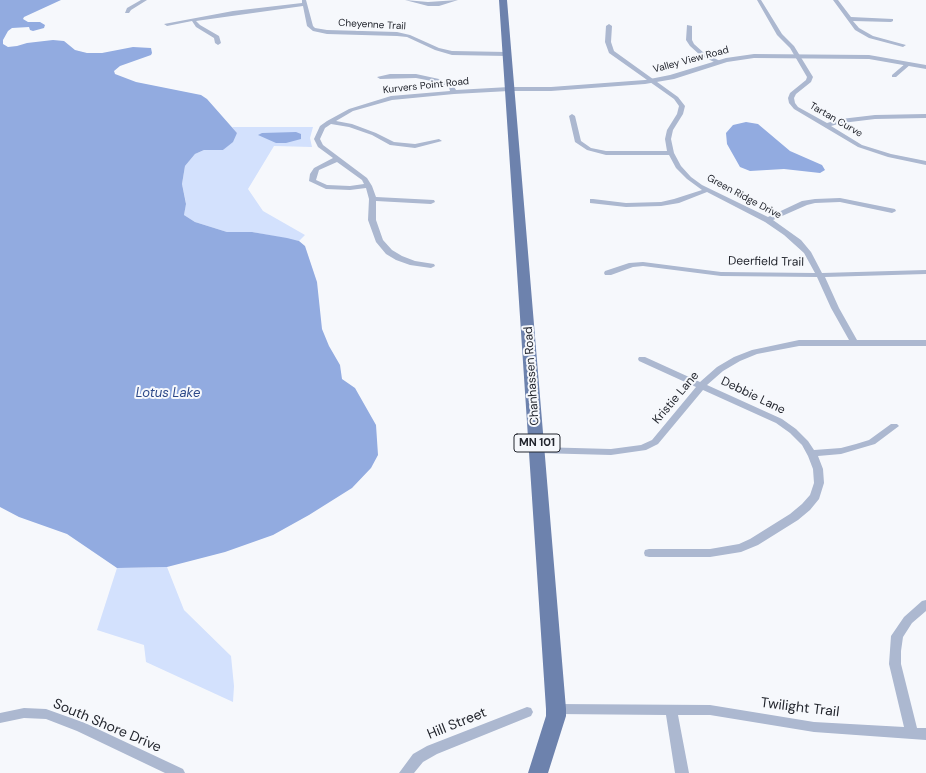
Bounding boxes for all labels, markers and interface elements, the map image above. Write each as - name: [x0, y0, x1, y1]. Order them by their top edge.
- street label: Cheyenne Trail: [338, 17, 406, 33]
- street label: Valley View Road: [652, 44, 730, 76]
- street label: Kurvers Point Road: [382, 76, 470, 96]
- street label: Tartan Curve: [807, 100, 865, 140]
- street label: Green Ridge Drive: [705, 172, 783, 222]
- street label: Deerfield Trail: [728, 254, 804, 270]
- street label: Chanhassen Road: [521, 326, 543, 426]
- street label: Kristie Lane: [650, 369, 702, 427]
- street label: Debbie Lane: [719, 374, 787, 418]
- water label: Lotus Lake: [136, 386, 200, 402]
- road number: MN 101: [514, 434, 560, 452]
- street label: Twilight Trail: [760, 695, 840, 721]
- street label: South Shore Drive: [50, 696, 164, 756]
- street label: Hill Street: [425, 704, 489, 744]

